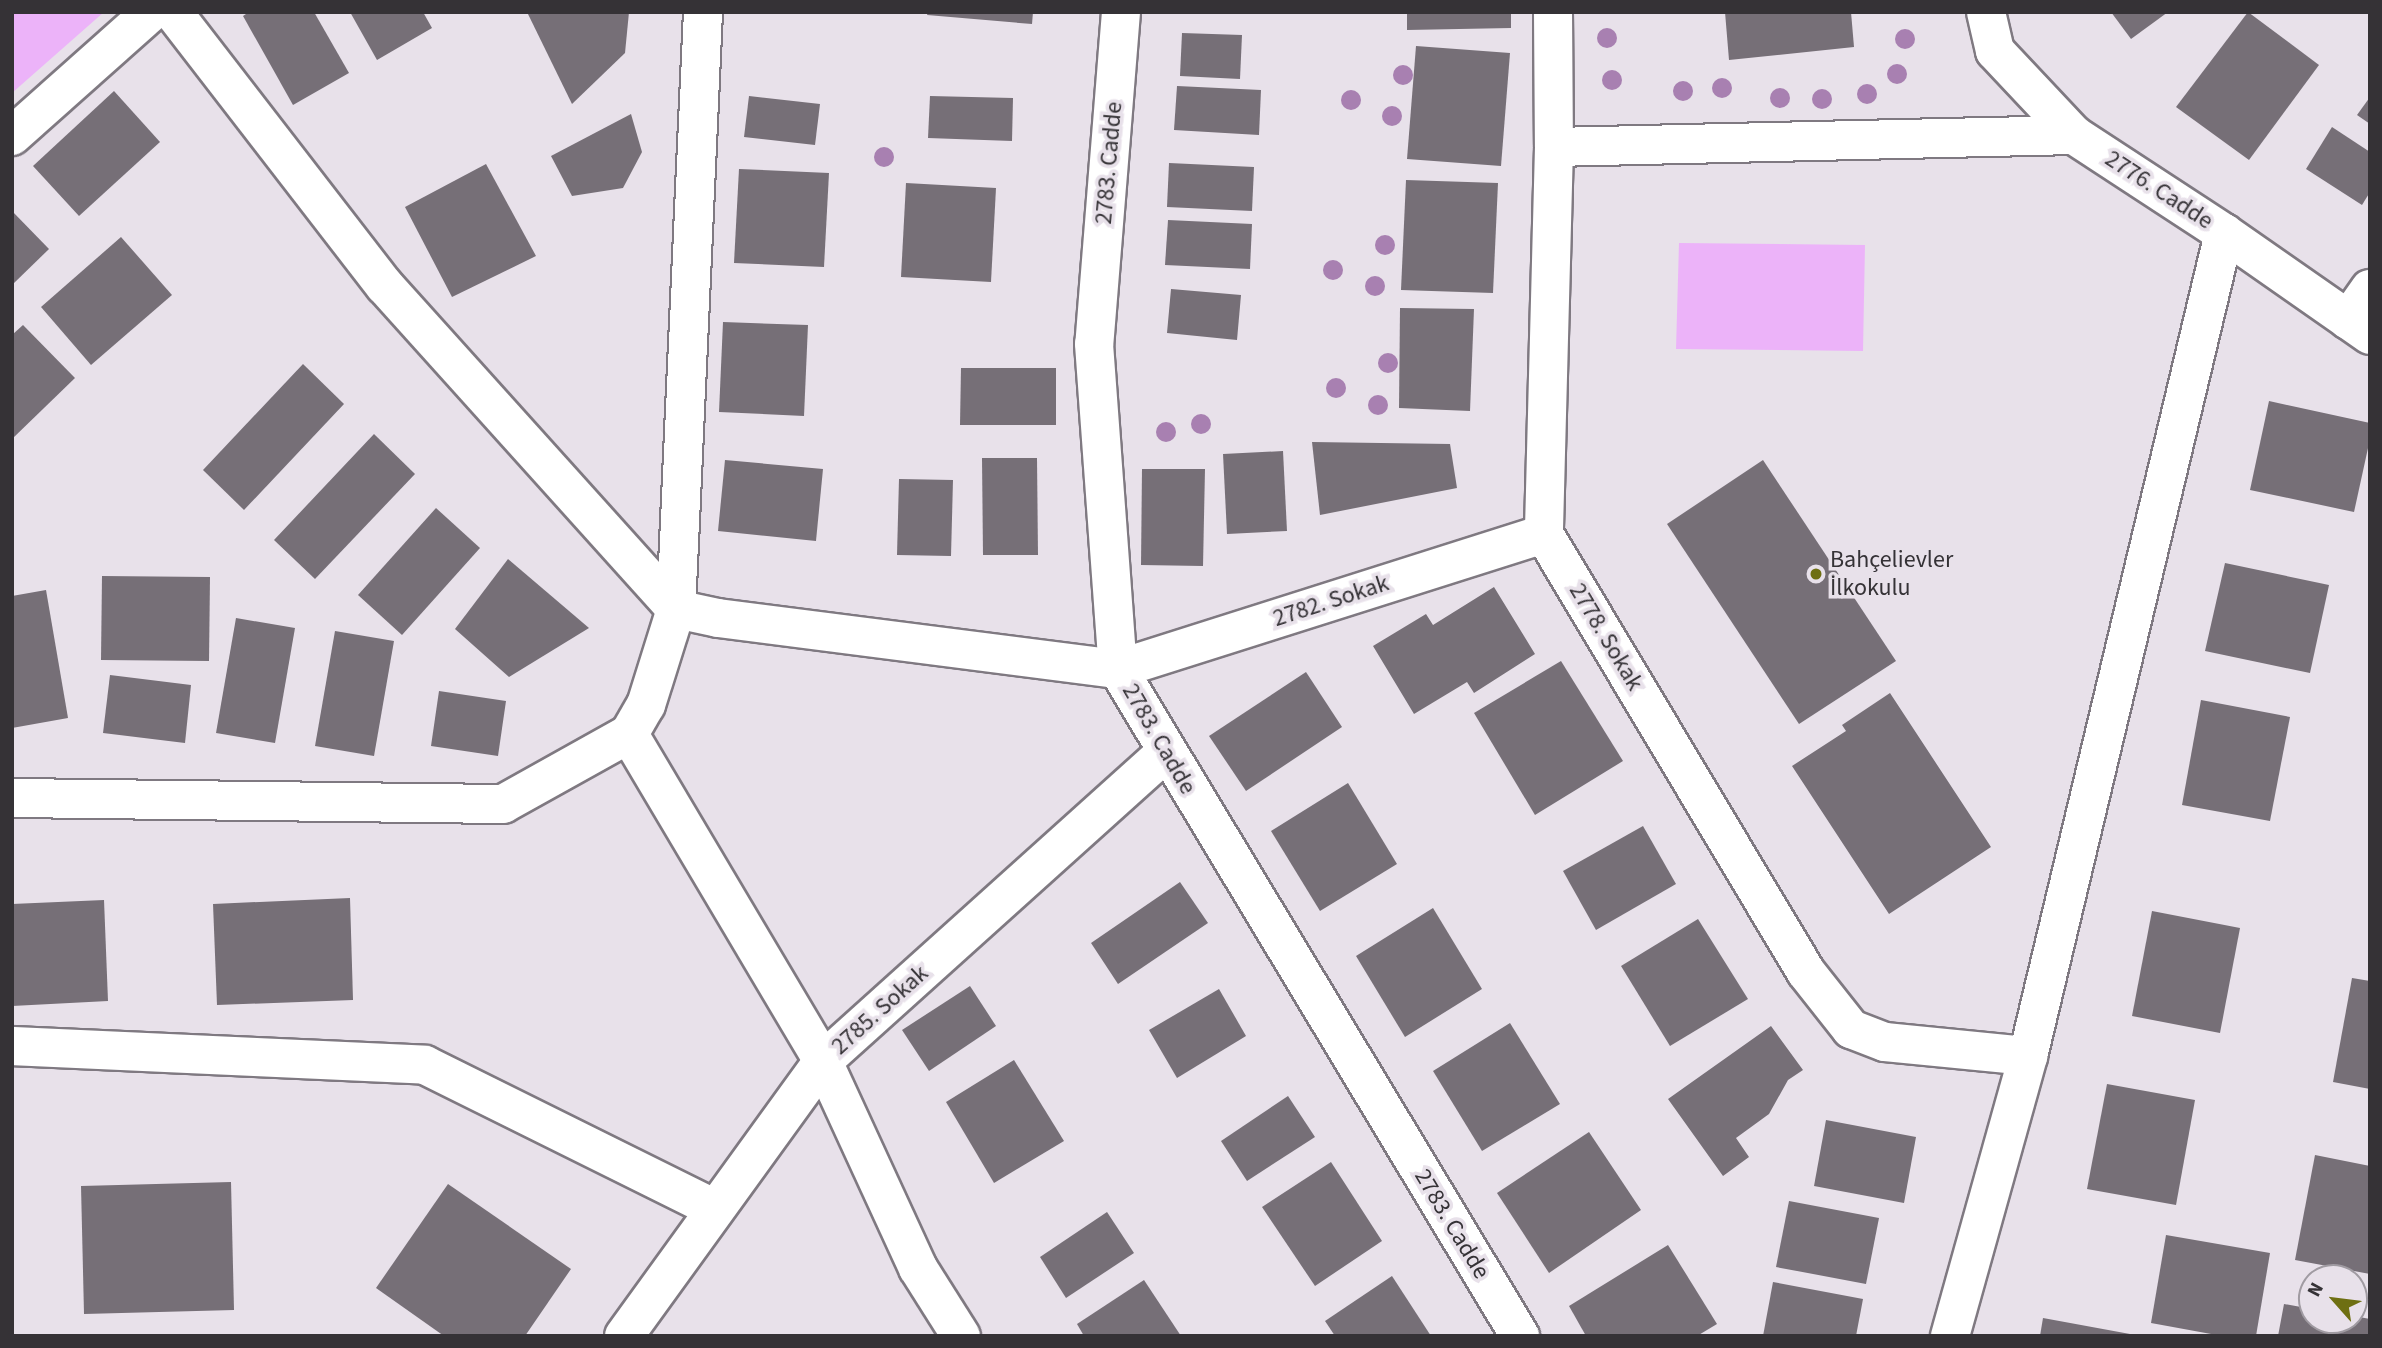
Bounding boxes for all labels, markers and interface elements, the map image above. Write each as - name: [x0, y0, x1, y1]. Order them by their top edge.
- street label: 2783. Cadde: [1089, 101, 1129, 225]
- street label: 2776. Cadde: [2100, 144, 2218, 236]
- place label: Bahçelievler İlkokulu: [1830, 546, 1953, 602]
- marker: Bahçelievler İlkokulu: [1808, 566, 1824, 582]
- street label: 2782. Sokak: [1270, 569, 1392, 633]
- street label: 2778. Sokak: [1563, 578, 1649, 696]
- street label: 2783. Cadde: [1116, 679, 1202, 799]
- street label: 2785. Sokak: [826, 959, 934, 1061]
- street label: 2783. Cadde: [1408, 1164, 1496, 1284]
- north arrow: [2298, 1264, 2368, 1334]
- text: N: [2301, 1278, 2331, 1302]

